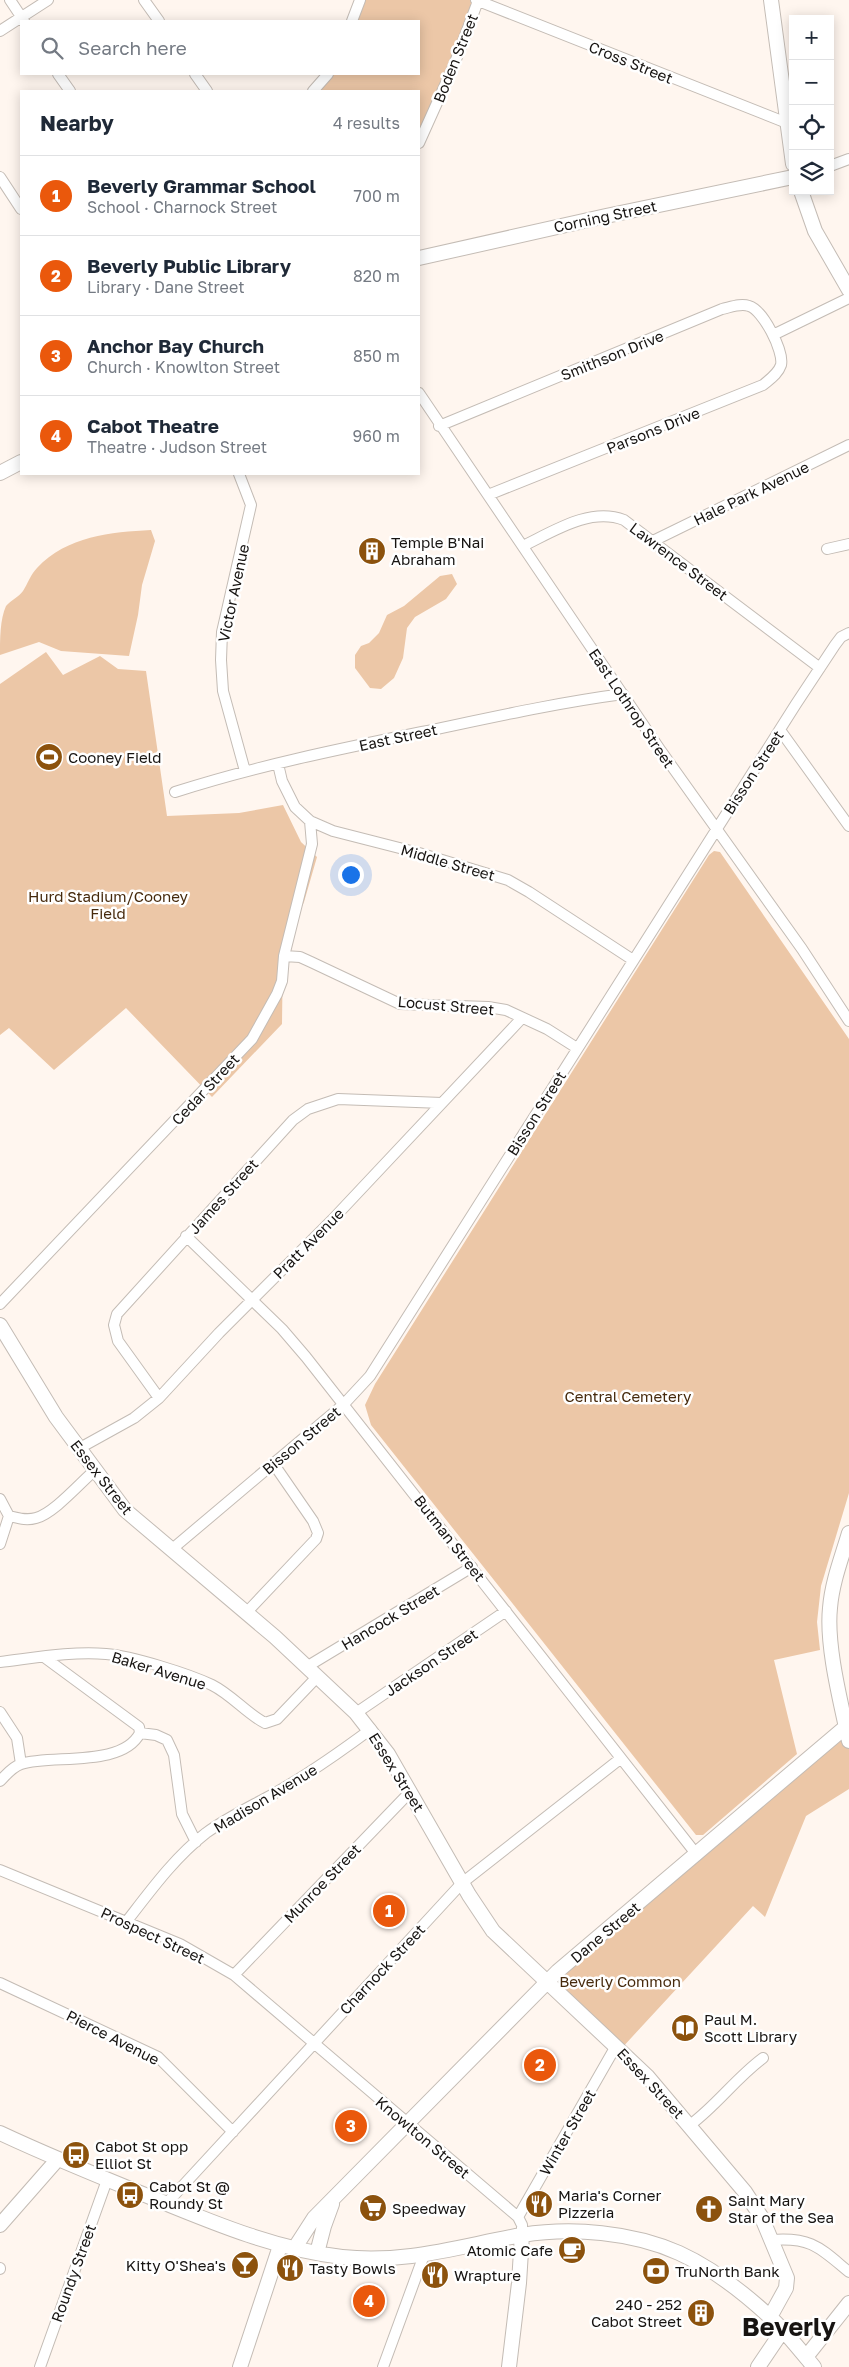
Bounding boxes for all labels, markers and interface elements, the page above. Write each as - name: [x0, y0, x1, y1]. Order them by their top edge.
- street label: Boden Street: [429, 11, 481, 105]
- map controls: [789, 15, 834, 195]
- button: +: [789, 15, 834, 60]
- search box: [20, 20, 420, 75]
- icon: search: [38, 34, 66, 62]
- text: Search here: [78, 36, 187, 59]
- street label: Cross Street: [586, 37, 676, 87]
- button: −: [789, 60, 834, 105]
- button: locate: [789, 105, 834, 150]
- text: Nearby: [40, 110, 114, 136]
- text: 4 results: [333, 113, 400, 133]
- button: layers: [789, 150, 834, 195]
- text: Beverly Grammar School: [87, 174, 316, 197]
- text: 1: [52, 186, 60, 206]
- text: 700 m: [354, 186, 400, 206]
- street label: Corning Street: [552, 196, 658, 236]
- text: School · Charnock Street: [87, 197, 277, 217]
- text: Beverly Public Library: [87, 254, 291, 277]
- text: 2: [51, 266, 61, 286]
- text: 820 m: [353, 266, 400, 286]
- text: Library · Dane Street: [87, 277, 245, 297]
- street label: Smithson Drive: [558, 326, 666, 384]
- text: Anchor Bay Church: [87, 334, 264, 357]
- text: 3: [51, 346, 61, 366]
- text: 850 m: [353, 346, 400, 366]
- text: Church · Knowlton Street: [87, 357, 280, 377]
- street label: Parsons Drive: [604, 403, 703, 457]
- text: Cabot Theatre: [87, 414, 219, 437]
- text: 4: [51, 426, 61, 446]
- text: 960 m: [353, 426, 400, 446]
- text: Theatre · Judson Street: [87, 437, 267, 457]
- street label: Hale Park Avenue: [690, 457, 812, 529]
- street label: Lawrence Street: [627, 518, 731, 604]
- place label: Temple B'Nai Abraham: [391, 533, 484, 568]
- building icon: Temple B'Nai Abraham: [357, 536, 387, 566]
- street label: Victor Avenue: [214, 542, 252, 644]
- street label: East Lothrop Street: [585, 645, 679, 771]
- street label: East Street: [357, 720, 439, 754]
- street label: Bisson Street: [719, 727, 787, 817]
- sports icon: Cooney Field: [34, 742, 64, 772]
- place label: Cooney Field: [68, 748, 162, 766]
- street label: Middle Street: [399, 840, 497, 884]
- your location: [338, 862, 364, 888]
- park label: Hurd Stadium/Cooney Field: [28, 887, 189, 922]
- street label: Locust Street: [397, 992, 495, 1018]
- street label: Cedar Street: [168, 1050, 242, 1128]
- street label: Bisson Street: [503, 1067, 569, 1159]
- street label: James Street: [185, 1155, 261, 1237]
- street label: Pratt Avenue: [269, 1204, 347, 1282]
- park label: Central Cemetery: [565, 1387, 692, 1405]
- street label: Bisson Street: [258, 1402, 344, 1478]
- street label: Essex Street: [67, 1436, 137, 1518]
- street label: Butman Street: [411, 1491, 489, 1585]
- street label: Hancock Street: [338, 1581, 442, 1653]
- street label: Jackson Street: [381, 1624, 481, 1700]
- street label: Baker Avenue: [110, 1647, 209, 1693]
- street label: Essex Street: [366, 1729, 428, 1815]
- street label: Madison Avenue: [210, 1760, 320, 1836]
- street label: Munroe Street: [280, 1840, 364, 1926]
- pin: 1: [373, 1892, 405, 1930]
- street label: Dane Street: [567, 1898, 643, 1966]
- street label: Prospect Street: [98, 1903, 208, 1967]
- street label: Charnock Street: [336, 1920, 428, 2018]
- park label: Beverly Common: [559, 1972, 681, 1990]
- street label: Pierce Avenue: [64, 2006, 163, 2068]
- place label: Paul M. Scott Library: [704, 2010, 798, 2045]
- library icon: Paul M. Scott Library: [670, 2013, 700, 2043]
- street label: Essex Street: [614, 2044, 688, 2122]
- pin: 2: [524, 2046, 556, 2084]
- street label: Winter Street: [535, 2086, 599, 2178]
- street label: Knowlton Street: [372, 2092, 474, 2182]
- pin: 3: [335, 2107, 367, 2145]
- place label: Cabot St opp Elliot St: [95, 2137, 188, 2172]
- bus stop icon: Cabot St opp Elliot St: [61, 2140, 91, 2170]
- place label: Cabot St @ Roundy St: [149, 2177, 230, 2212]
- bus stop icon: Cabot St @ Roundy St: [115, 2180, 145, 2210]
- place label: Maria's Corner Pizzeria: [558, 2186, 662, 2221]
- restaurant icon: Maria's Corner Pizzeria: [524, 2189, 554, 2219]
- place label: Saint Mary Star of the Sea: [728, 2191, 834, 2226]
- supermarket icon: Speedway: [358, 2193, 388, 2223]
- church icon: Saint Mary Star of the Sea: [694, 2194, 724, 2224]
- place label: Speedway: [392, 2199, 466, 2217]
- street label: Roundy Street: [47, 2221, 99, 2325]
- cafe icon: Atomic Cafe: [557, 2235, 587, 2265]
- place label: Atomic Cafe: [467, 2241, 553, 2259]
- bar icon: Kitty O'Shea's: [230, 2250, 260, 2280]
- restaurant icon: Tasty Bowls: [275, 2253, 305, 2283]
- place label: Kitty O'Shea's: [126, 2256, 226, 2274]
- bank icon: TruNorth Bank: [641, 2256, 671, 2286]
- place label: Tasty Bowls: [309, 2259, 396, 2277]
- restaurant icon: Wrapture: [420, 2260, 450, 2290]
- place label: TruNorth Bank: [675, 2262, 780, 2280]
- place label: Wrapture: [454, 2266, 521, 2284]
- pin: 4: [353, 2282, 385, 2320]
- place label: 240 - 252 Cabot Street: [591, 2295, 682, 2330]
- building icon: 240 - 252 Cabot Street: [686, 2298, 716, 2328]
- district label: Beverly: [742, 2311, 836, 2342]

